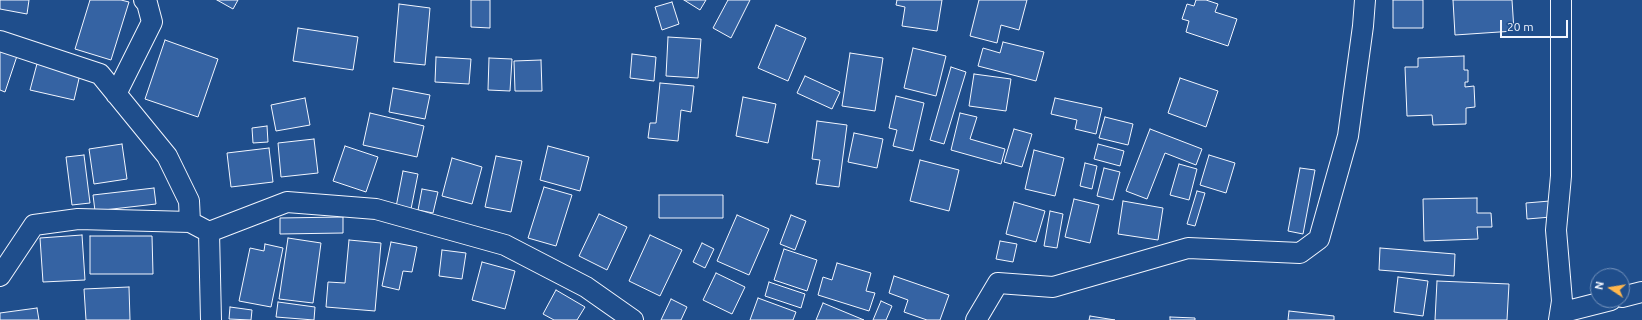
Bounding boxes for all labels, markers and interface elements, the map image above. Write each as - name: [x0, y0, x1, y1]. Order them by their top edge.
- scale bar: [1502, 12, 1570, 38]
- text: 20 m: [1507, 20, 1534, 33]
- north arrow: [1590, 268, 1630, 308]
- text: N: [1593, 280, 1606, 291]

